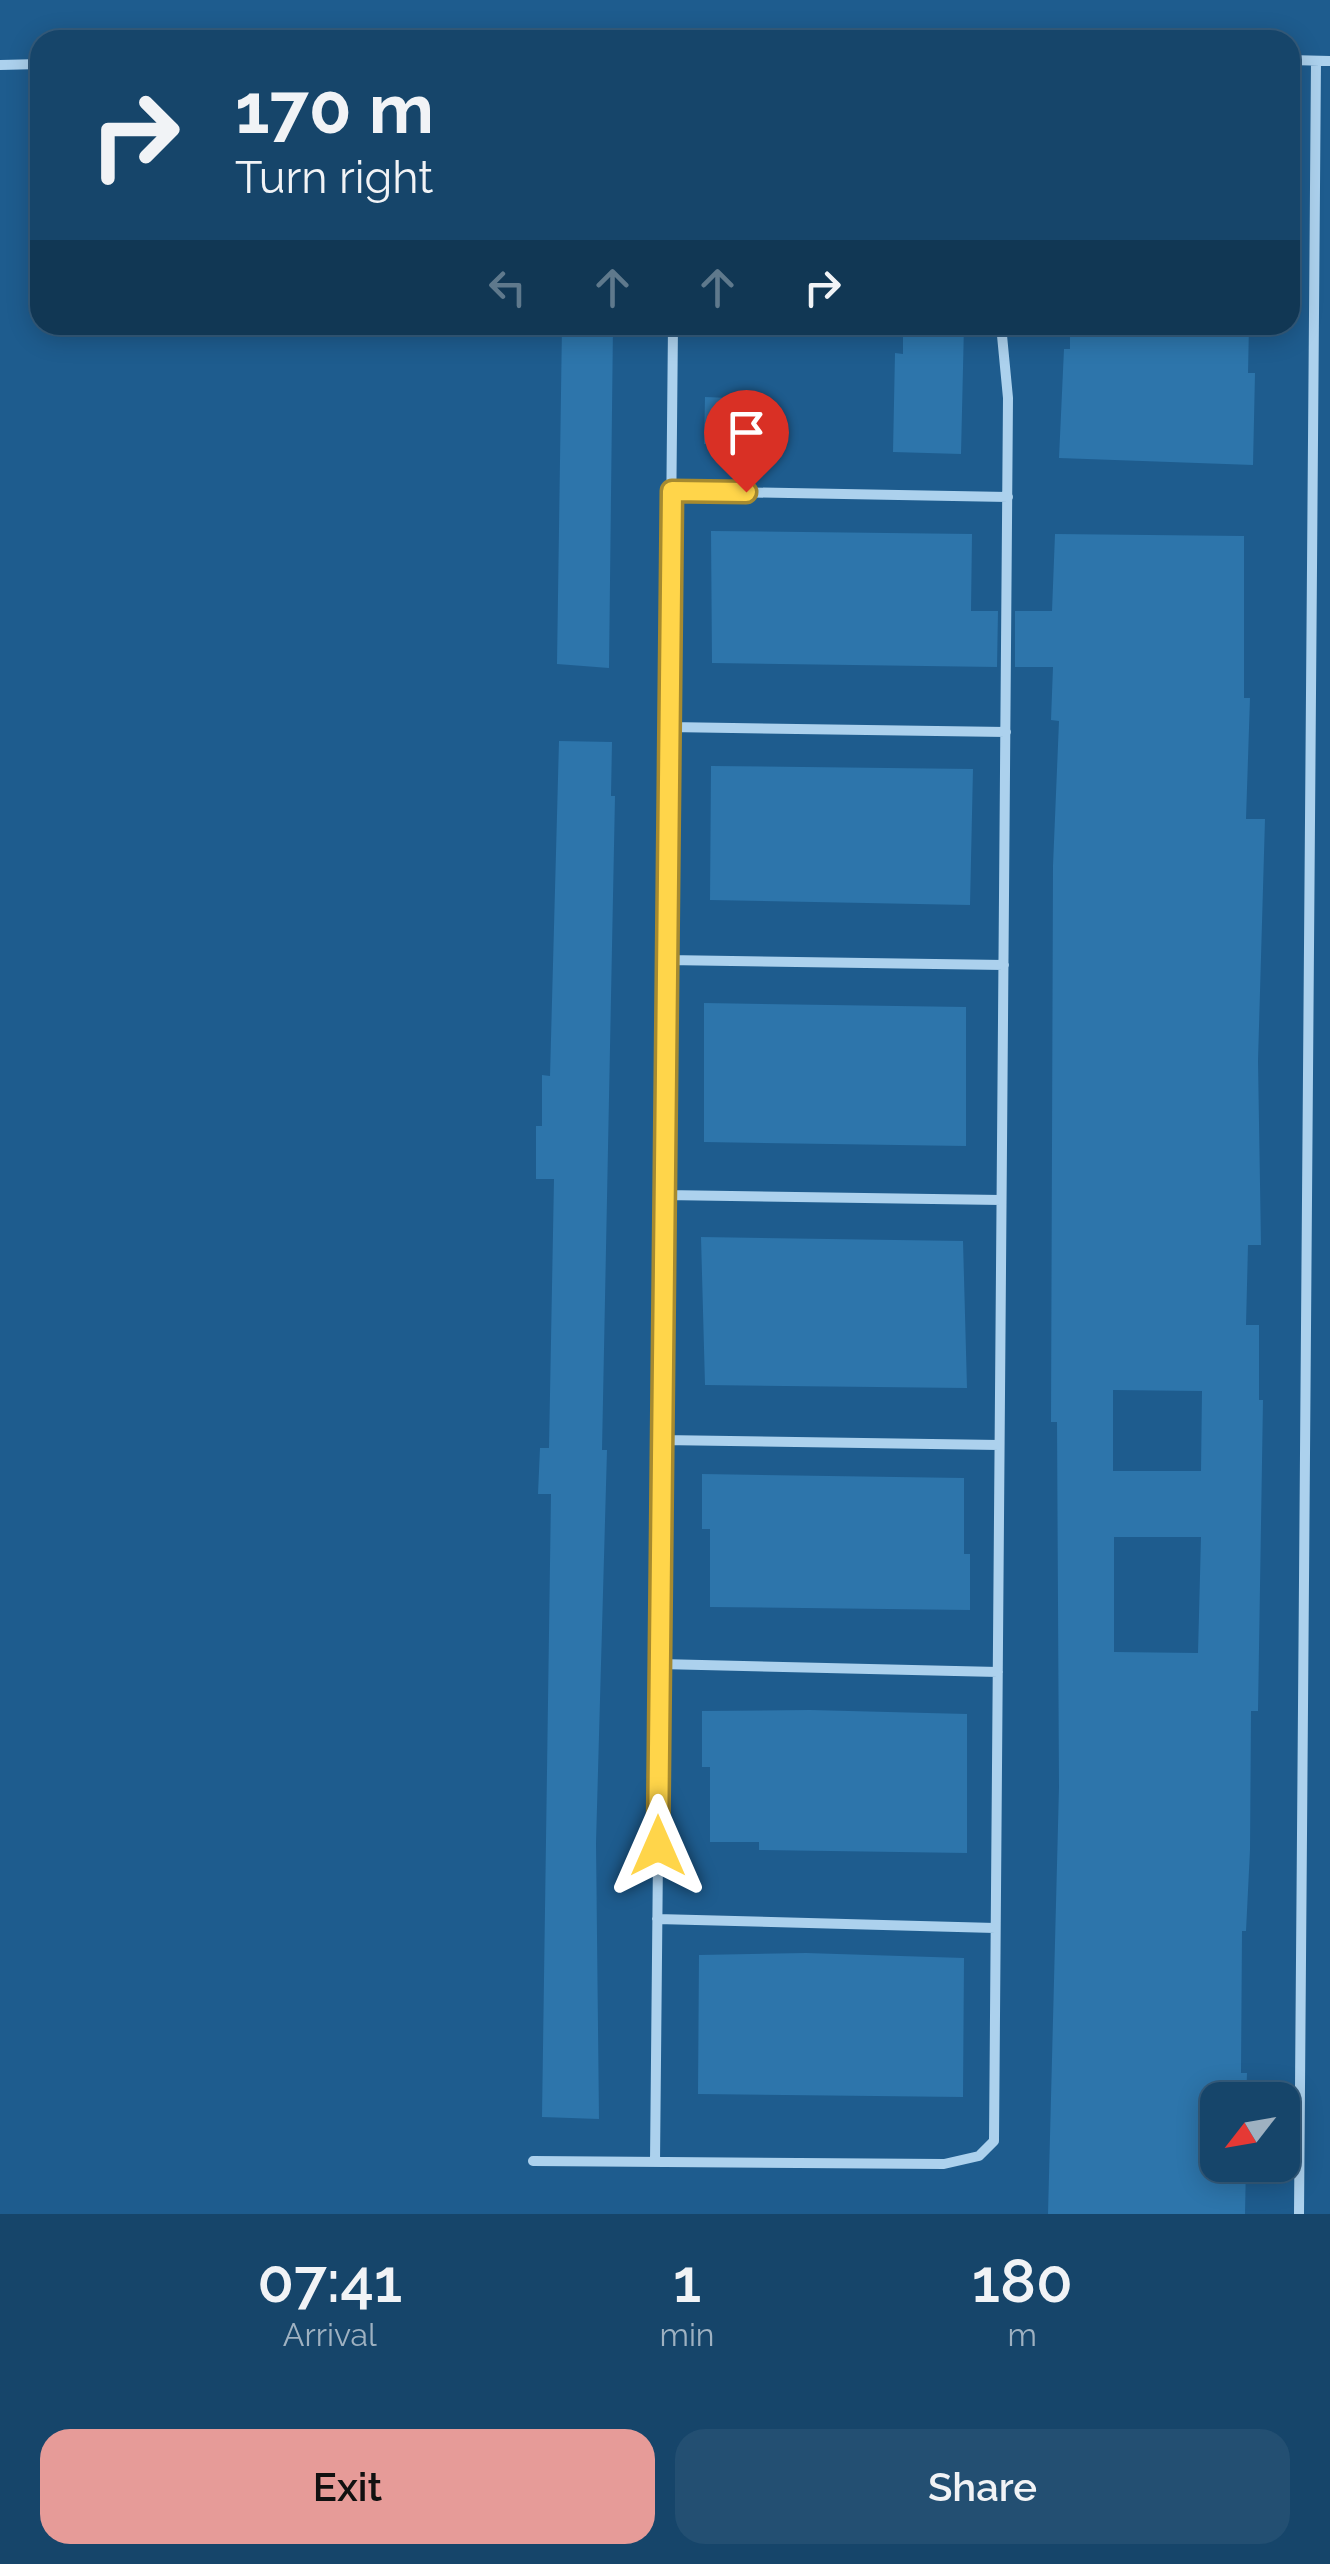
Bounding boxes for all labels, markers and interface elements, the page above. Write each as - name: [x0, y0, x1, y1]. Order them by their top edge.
- text: 170 m: [235, 67, 434, 149]
- icon: right: [70, 70, 200, 200]
- text: Turn right: [235, 151, 433, 204]
- icon: left: [480, 260, 535, 315]
- icon: ahead: [585, 260, 640, 315]
- icon: ahead: [690, 260, 745, 315]
- icon: right: [795, 260, 850, 315]
- pin: [704, 390, 789, 493]
- icon: arrive: [719, 405, 774, 460]
- position arrow: [606, 1794, 710, 1898]
- north arrow: [1200, 2082, 1300, 2182]
- map controls: [1200, 2082, 1300, 2182]
- text: 07:41: [257, 2246, 402, 2316]
- text: 1: [673, 2246, 701, 2316]
- text: 180: [972, 2246, 1073, 2316]
- text: Arrival: [283, 2316, 377, 2353]
- text: min: [659, 2316, 715, 2353]
- text: m: [1008, 2316, 1037, 2353]
- button: Exit: [40, 2429, 655, 2544]
- button: Share: [675, 2429, 1290, 2544]

